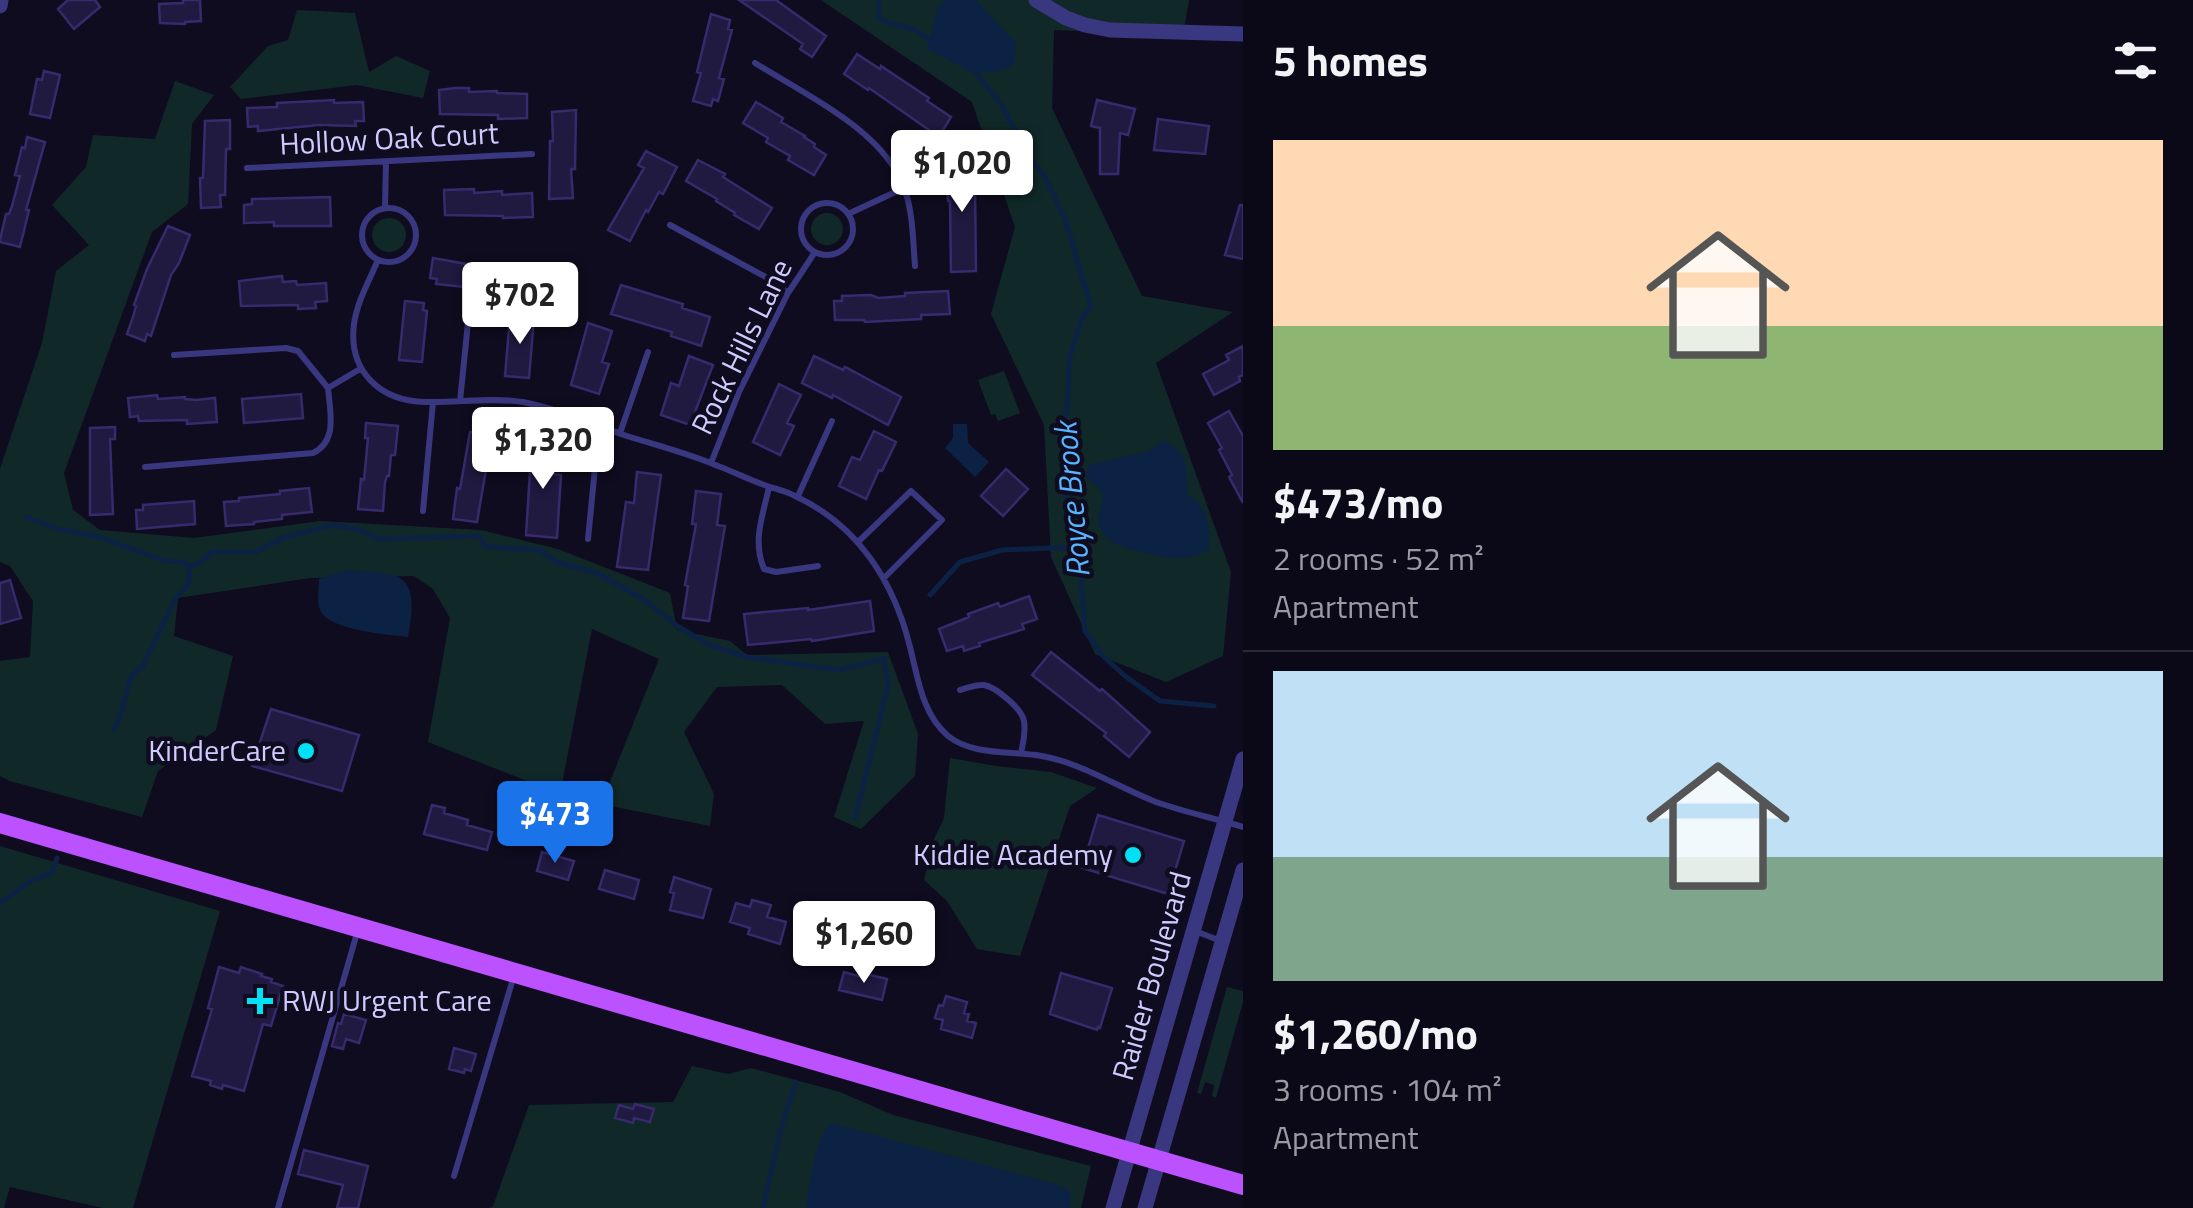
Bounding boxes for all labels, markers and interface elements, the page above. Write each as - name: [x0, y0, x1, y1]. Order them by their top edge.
- text: 5 homes: [1273, 28, 1428, 92]
- icon: filters: [2108, 33, 2163, 88]
- street label: Hollow Oak Court: [278, 109, 500, 167]
- pin: $1,020: [881, 130, 1043, 215]
- text: $1,020: [913, 138, 1011, 186]
- icon: home: [1628, 205, 1808, 385]
- street label: Rock Hills Lane: [679, 251, 803, 442]
- pin: $702: [461, 262, 579, 347]
- text: $702: [484, 270, 556, 318]
- pin: $1,320: [462, 407, 624, 492]
- text: $1,320: [494, 415, 592, 463]
- water label: Royce Brook: [1040, 417, 1102, 580]
- text: $473/mo: [1273, 470, 1443, 534]
- text: 2 rooms · 52 m²: [1273, 534, 1484, 582]
- text: Apartment: [1273, 582, 1419, 630]
- place label: KinderCare: [148, 727, 286, 773]
- icon: home: [1628, 736, 1808, 916]
- marker: KinderCare: [295, 740, 317, 762]
- pin: $473: [496, 781, 614, 866]
- text: $473: [519, 789, 591, 837]
- place label: Kiddie Academy: [913, 831, 1113, 877]
- marker: Kiddie Academy: [1122, 844, 1144, 866]
- street label: Raider Boulevard: [1099, 866, 1203, 1086]
- pin: $1,260: [783, 901, 945, 986]
- text: $1,260: [815, 909, 913, 957]
- place label: RWJ Urgent Care: [282, 977, 492, 1023]
- marker: RWJ Urgent Care: [247, 988, 273, 1014]
- text: $1,260/mo: [1273, 1001, 1478, 1065]
- text: 3 rooms · 104 m²: [1273, 1065, 1502, 1113]
- text: Apartment: [1273, 1113, 1419, 1161]

